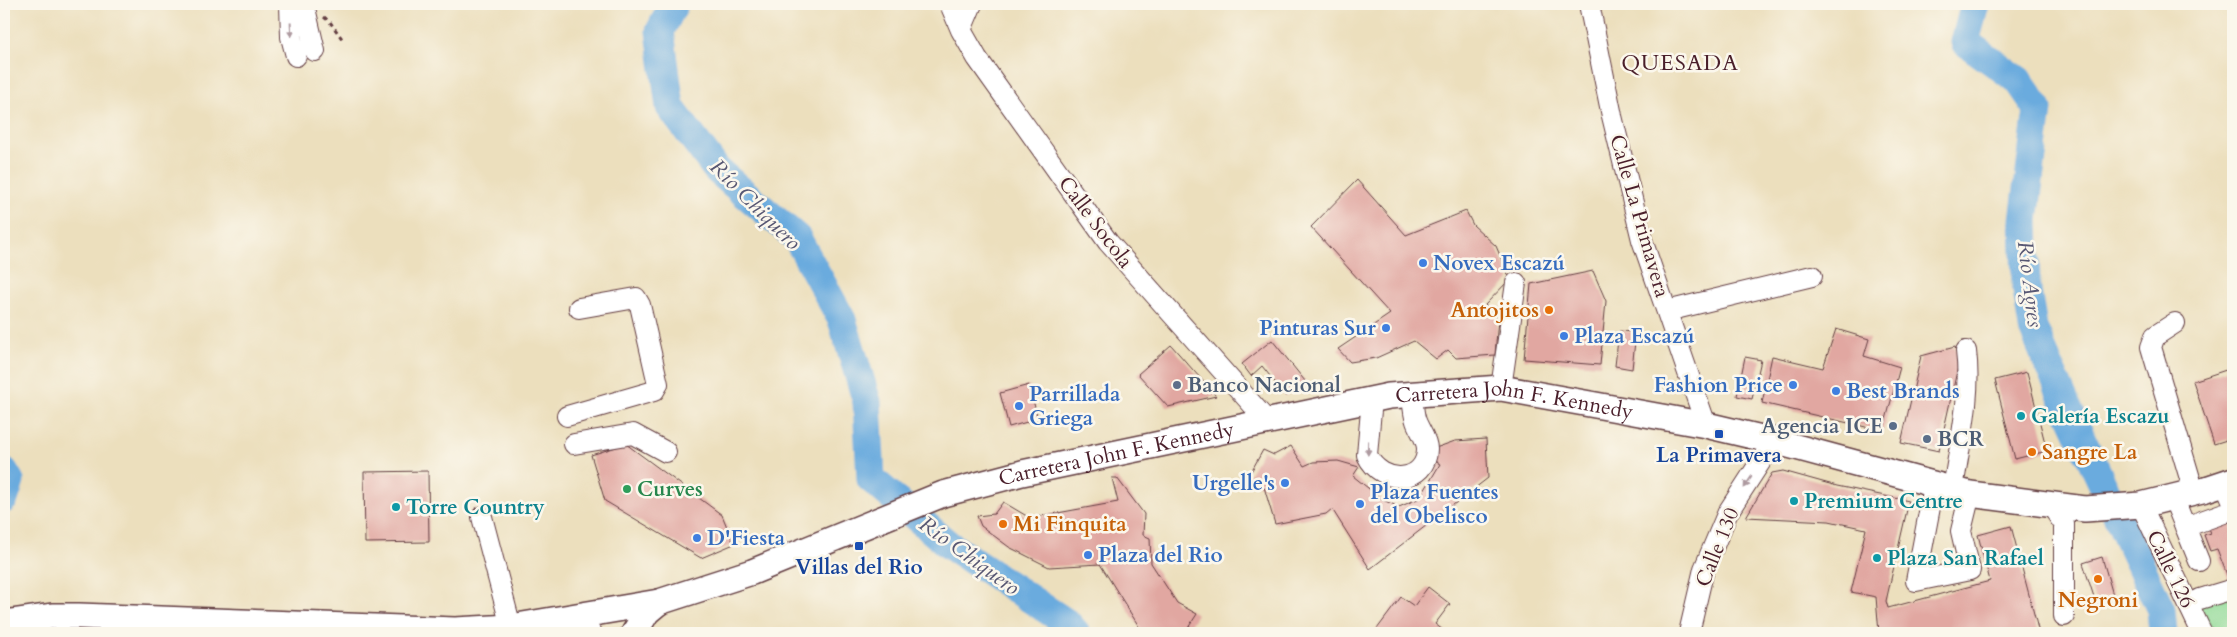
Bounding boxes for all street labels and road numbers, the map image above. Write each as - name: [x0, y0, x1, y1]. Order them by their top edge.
- street label: Calle La Primavera: [1602, 131, 1677, 301]
- street label: Calle Socola: [1051, 170, 1140, 274]
- street label: Carretera John F. Kennedy: [1394, 374, 1635, 427]
- street label: Carretera John F. Kennedy: [995, 415, 1237, 494]
- street label: Calle 130: [1688, 503, 1747, 591]
- street label: Calle 126: [2139, 525, 2202, 613]

